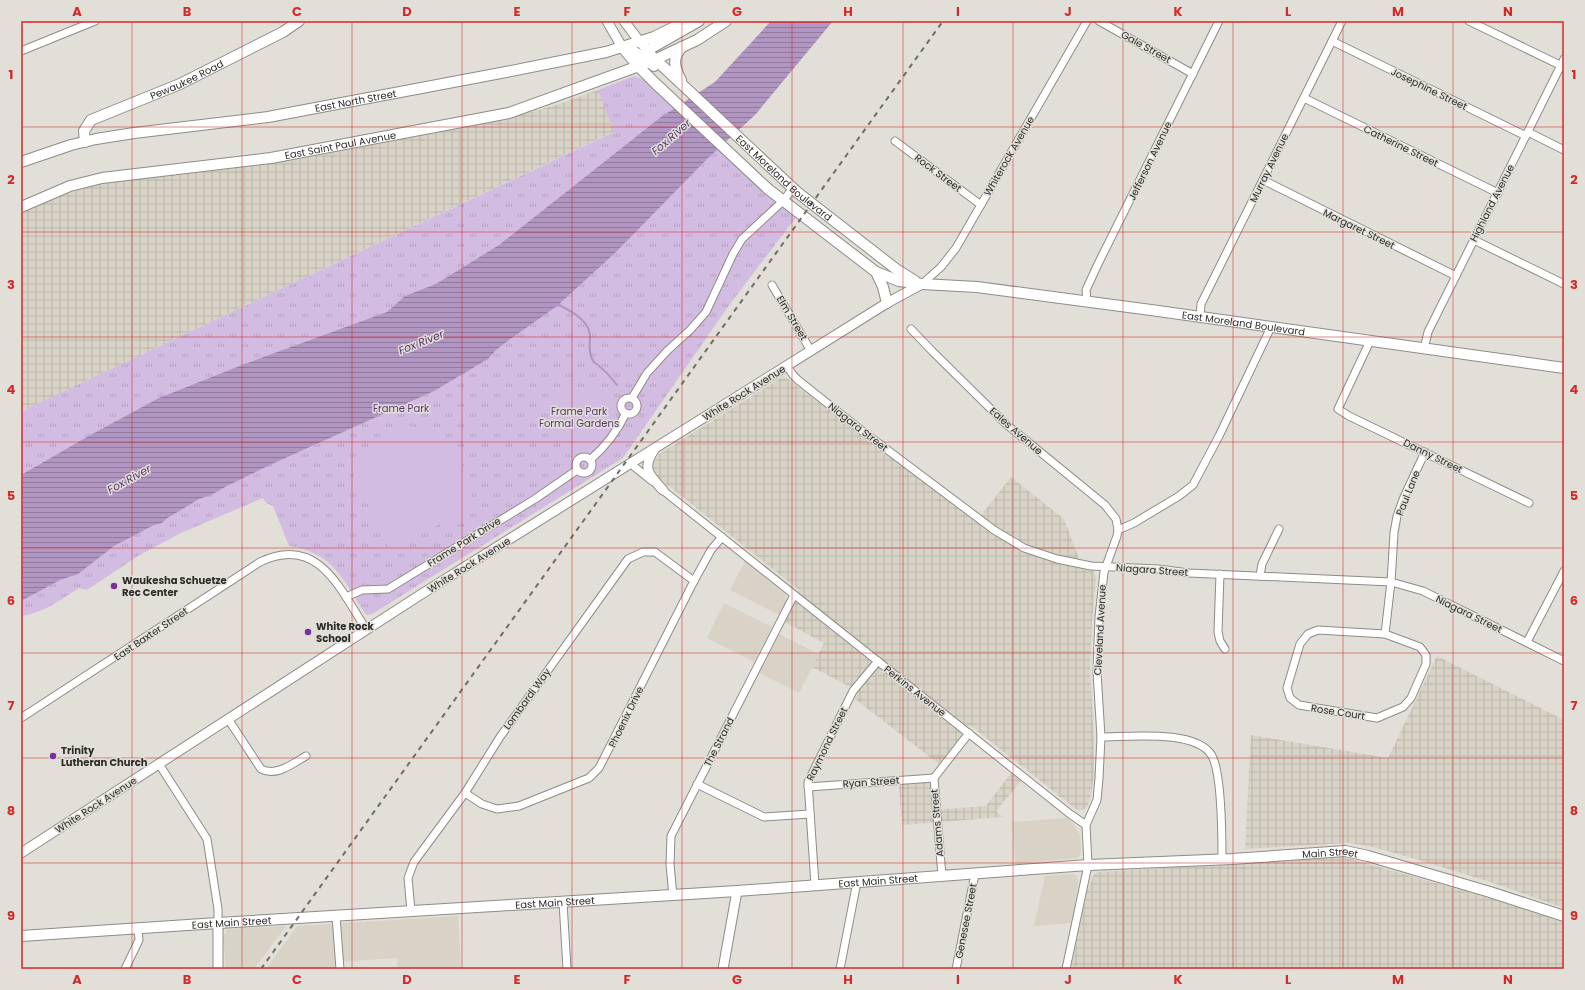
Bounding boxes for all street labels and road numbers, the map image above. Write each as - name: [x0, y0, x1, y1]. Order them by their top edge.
- street label: Gale Street: [1118, 27, 1174, 67]
- street label: Pewaukee Road: [148, 56, 226, 103]
- street label: Josephine Street: [1388, 64, 1470, 114]
- street label: East North Street: [314, 85, 398, 116]
- street label: Whiterock Avenue: [980, 113, 1038, 199]
- street label: Jefferson Avenue: [1124, 119, 1176, 203]
- street label: Catherine Street: [1361, 121, 1441, 171]
- street label: East Saint Paul Avenue: [283, 127, 397, 163]
- street label: East Moreland Boulevard: [733, 131, 835, 224]
- street label: Murray Avenue: [1246, 131, 1292, 205]
- street label: Rock Street: [911, 150, 965, 196]
- street label: Highland Avenue: [1466, 162, 1518, 244]
- street label: Margaret Street: [1321, 205, 1398, 253]
- street label: Elm Street: [773, 293, 811, 344]
- street label: East Moreland Boulevard: [1181, 307, 1306, 339]
- street label: White Rock Avenue: [700, 361, 788, 425]
- street label: Niagara Street: [825, 399, 891, 455]
- street label: Eales Avenue: [986, 404, 1046, 458]
- street label: Danny Street: [1401, 435, 1465, 477]
- street label: Paul Lane: [1392, 468, 1424, 518]
- street label: Frame Park Drive: [424, 513, 504, 571]
- street label: White Rock Avenue: [425, 533, 513, 597]
- street label: Niagara Street: [1115, 560, 1189, 580]
- street label: Cleveland Avenue: [1090, 584, 1110, 676]
- street label: Niagara Street: [1433, 591, 1505, 637]
- street label: East Baxter Street: [111, 603, 191, 664]
- street label: Perkins Avenue: [881, 662, 949, 720]
- street label: Lombardi Way: [500, 665, 555, 733]
- street label: Phoenix Drive: [605, 684, 647, 750]
- street label: Rose Court: [1310, 700, 1366, 724]
- street label: Raymond Street: [803, 704, 851, 783]
- street label: The Strand: [700, 715, 738, 769]
- street label: White Rock Avenue: [52, 773, 140, 837]
- street label: Ryan Street: [842, 773, 900, 791]
- street label: Adams Street: [927, 788, 947, 857]
- street label: Main Street: [1302, 843, 1360, 862]
- street label: East Main Street: [838, 870, 919, 891]
- street label: Genesee Street: [951, 882, 981, 960]
- street label: East Main Street: [515, 892, 596, 912]
- street label: East Main Street: [191, 912, 272, 932]

